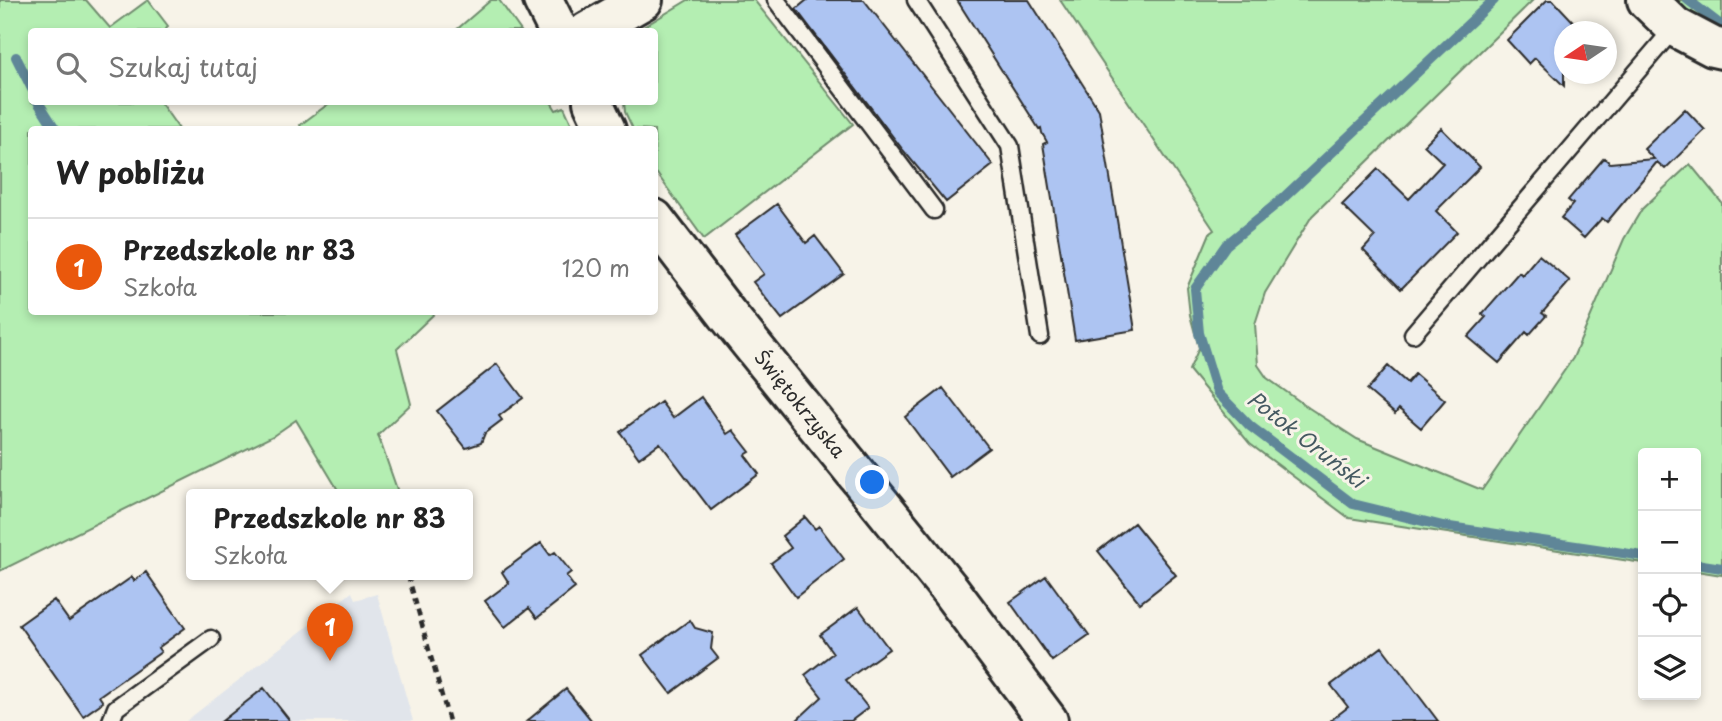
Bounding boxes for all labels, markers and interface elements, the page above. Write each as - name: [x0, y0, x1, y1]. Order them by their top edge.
- north arrow: [1554, 21, 1617, 84]
- search box: [28, 28, 658, 105]
- text: Szukaj tutaj: [108, 47, 258, 86]
- icon: search: [52, 48, 90, 86]
- text: W pobliżu: [56, 149, 205, 194]
- text: Przedszkole nr 83: [123, 230, 355, 269]
- text: 1: [74, 250, 85, 285]
- text: 120 m: [562, 250, 630, 285]
- text: Szkoła: [123, 269, 197, 304]
- street label: Świętokrzyska: [749, 343, 853, 463]
- water label: Potok Oruński: [1242, 382, 1375, 497]
- map controls: [1638, 448, 1701, 700]
- button: +: [1638, 448, 1701, 511]
- your location: [855, 465, 889, 499]
- popup: [186, 489, 473, 580]
- text: Przedszkole nr 83: [213, 498, 446, 537]
- button: −: [1638, 511, 1701, 574]
- text: Szkoła: [213, 537, 287, 572]
- button: locate: [1638, 574, 1701, 637]
- pin: 1: [307, 603, 353, 661]
- button: layers: [1638, 637, 1701, 700]

